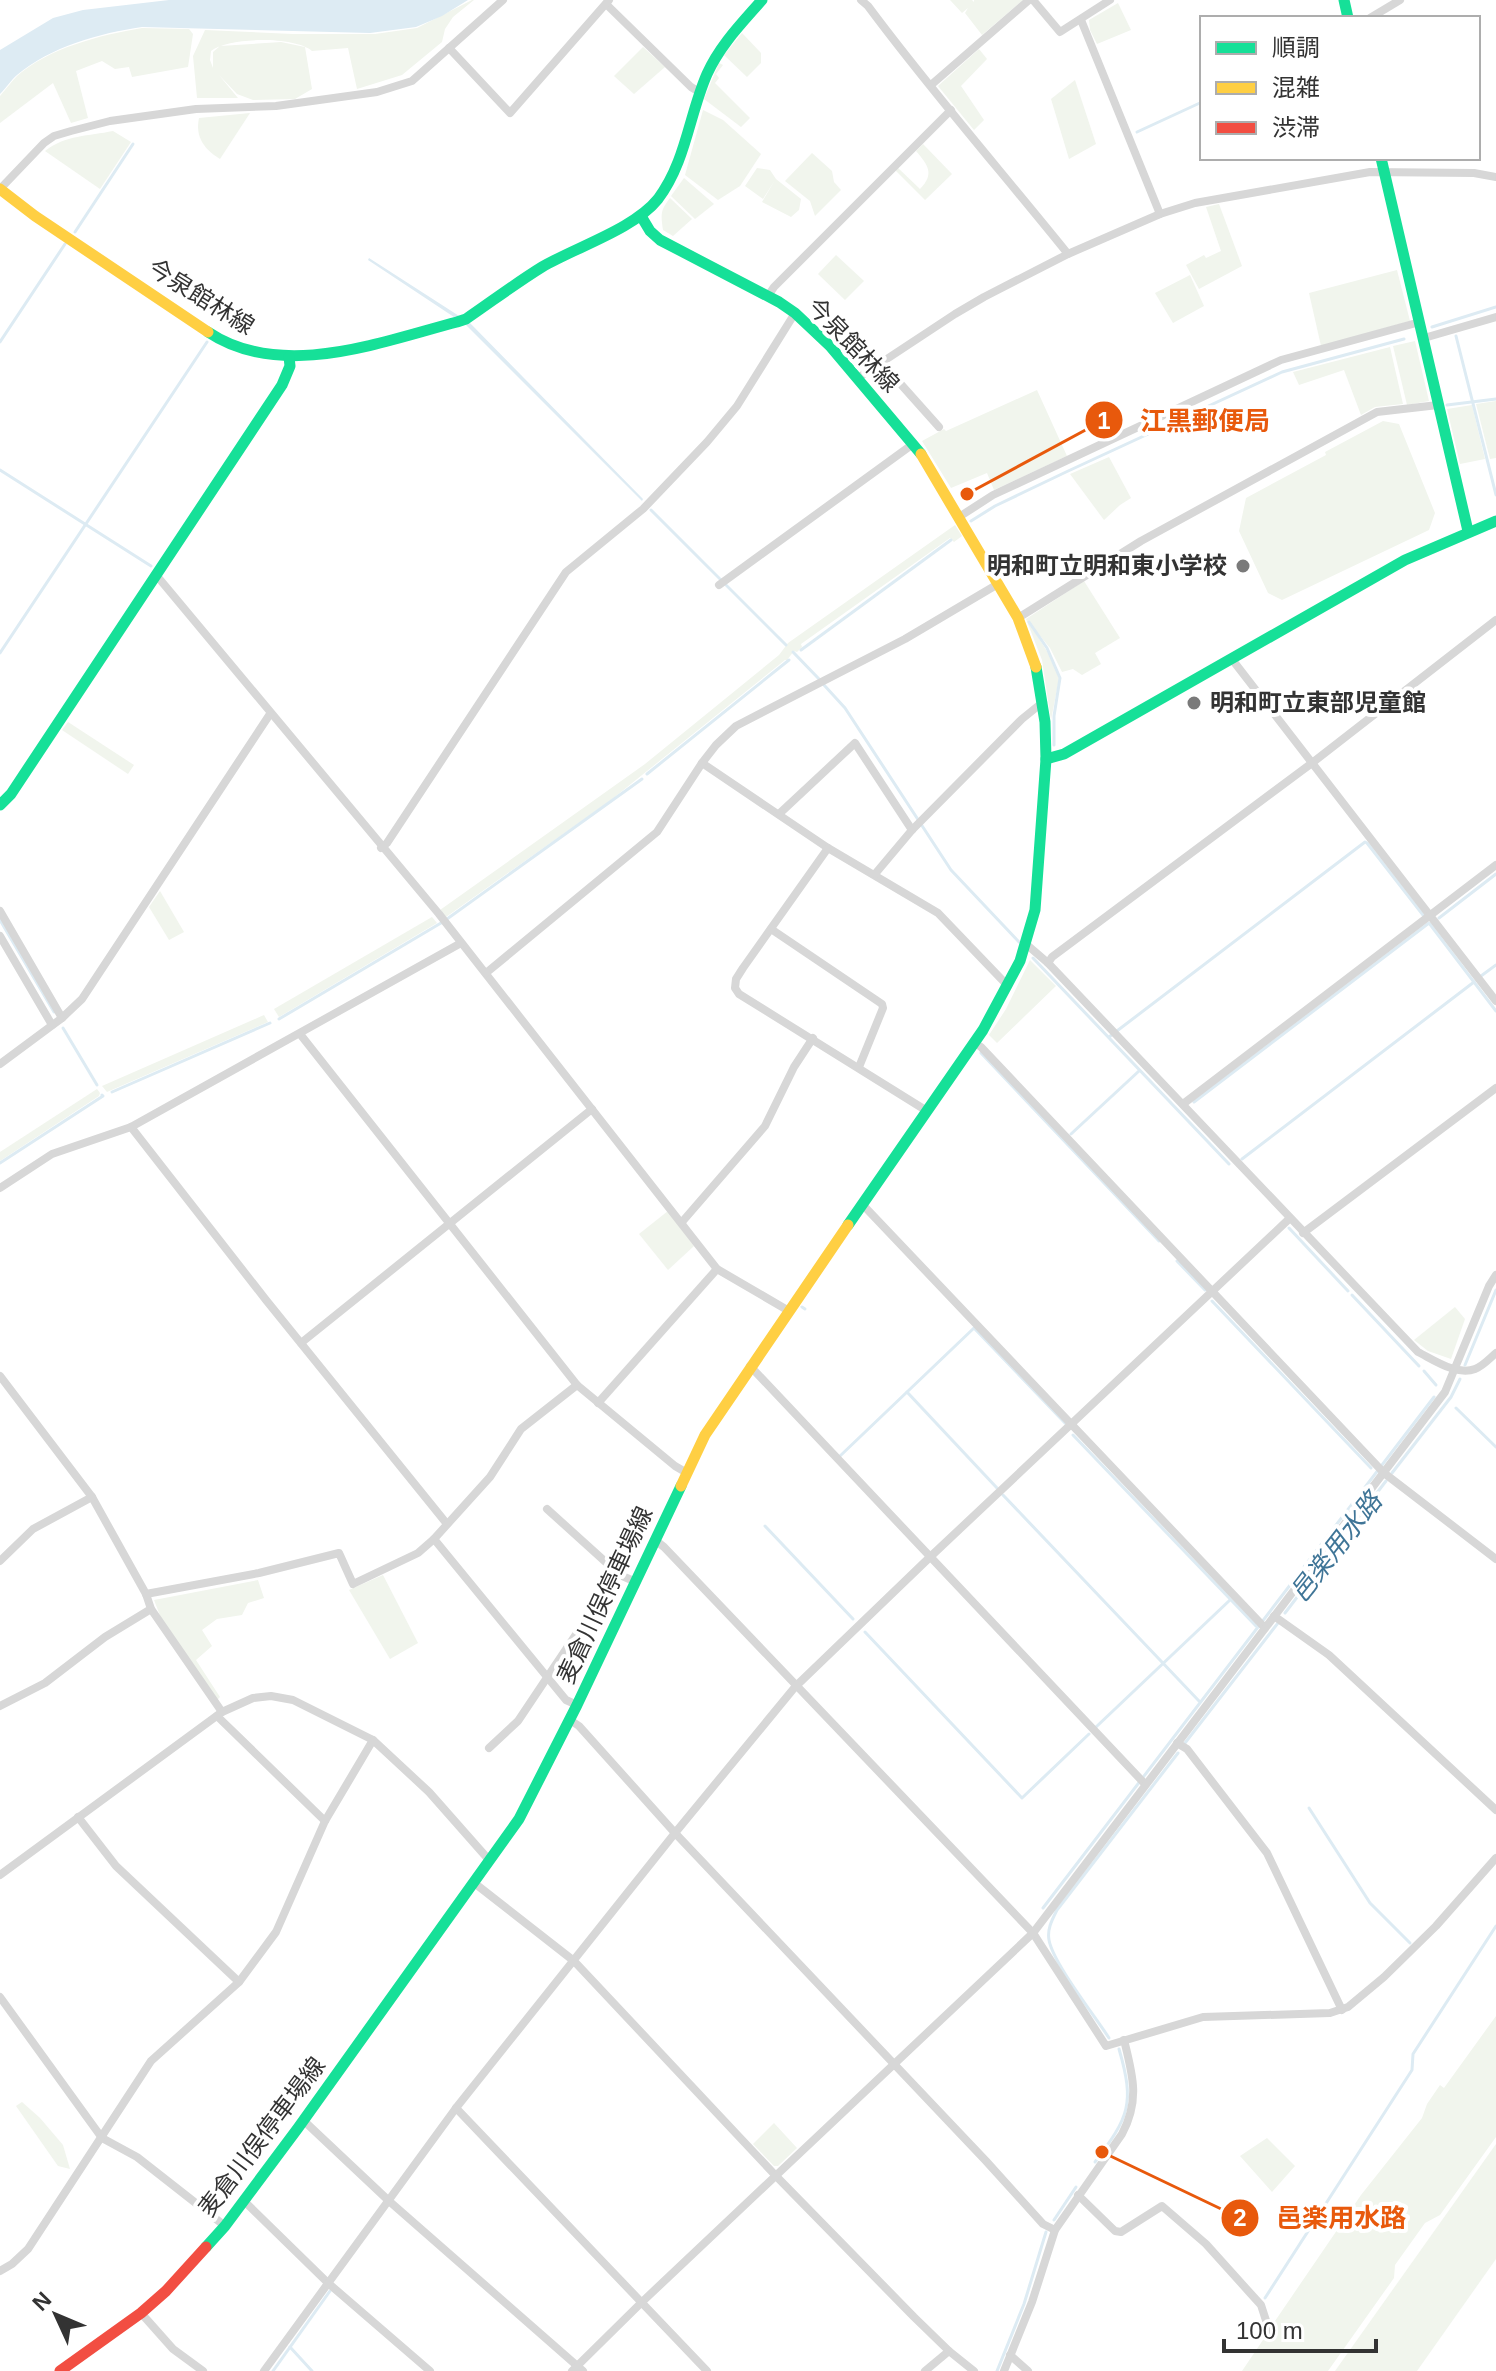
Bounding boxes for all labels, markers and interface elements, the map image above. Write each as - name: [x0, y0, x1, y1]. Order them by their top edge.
- legend: [1200, 16, 1480, 160]
- text: 順調: [1272, 34, 1320, 61]
- text: 混雑: [1272, 74, 1320, 101]
- text: 渋滞: [1272, 114, 1320, 141]
- street label: 今泉館林線: [143, 253, 259, 340]
- street label: 今泉館林線: [802, 292, 905, 397]
- callout: 江黒郵便局: [1084, 395, 1286, 445]
- text: 江黒郵便局: [1140, 406, 1270, 436]
- text: 1: [1097, 407, 1111, 434]
- place label: 明和町立明和東小学校: [987, 552, 1227, 579]
- marker: 明和町立明和東小学校: [1234, 557, 1252, 575]
- place label: 明和町立東部児童館: [1210, 689, 1426, 716]
- marker: 明和町立東部児童館: [1185, 694, 1203, 712]
- water label: 邑楽用水路: [1284, 1485, 1389, 1607]
- street label: 麦倉川俣停車場線: [552, 1502, 657, 1687]
- street label: 麦倉川俣停車場線: [193, 2052, 330, 2221]
- callout: 邑楽用水路: [1220, 2193, 1422, 2243]
- text: 邑楽用水路: [1276, 2203, 1406, 2233]
- text: 2: [1233, 2204, 1247, 2231]
- north arrow: [16, 2275, 96, 2355]
- text: N: [27, 2287, 56, 2316]
- scale bar: [1224, 2303, 1376, 2353]
- text: 100 m: [1236, 2317, 1303, 2344]

